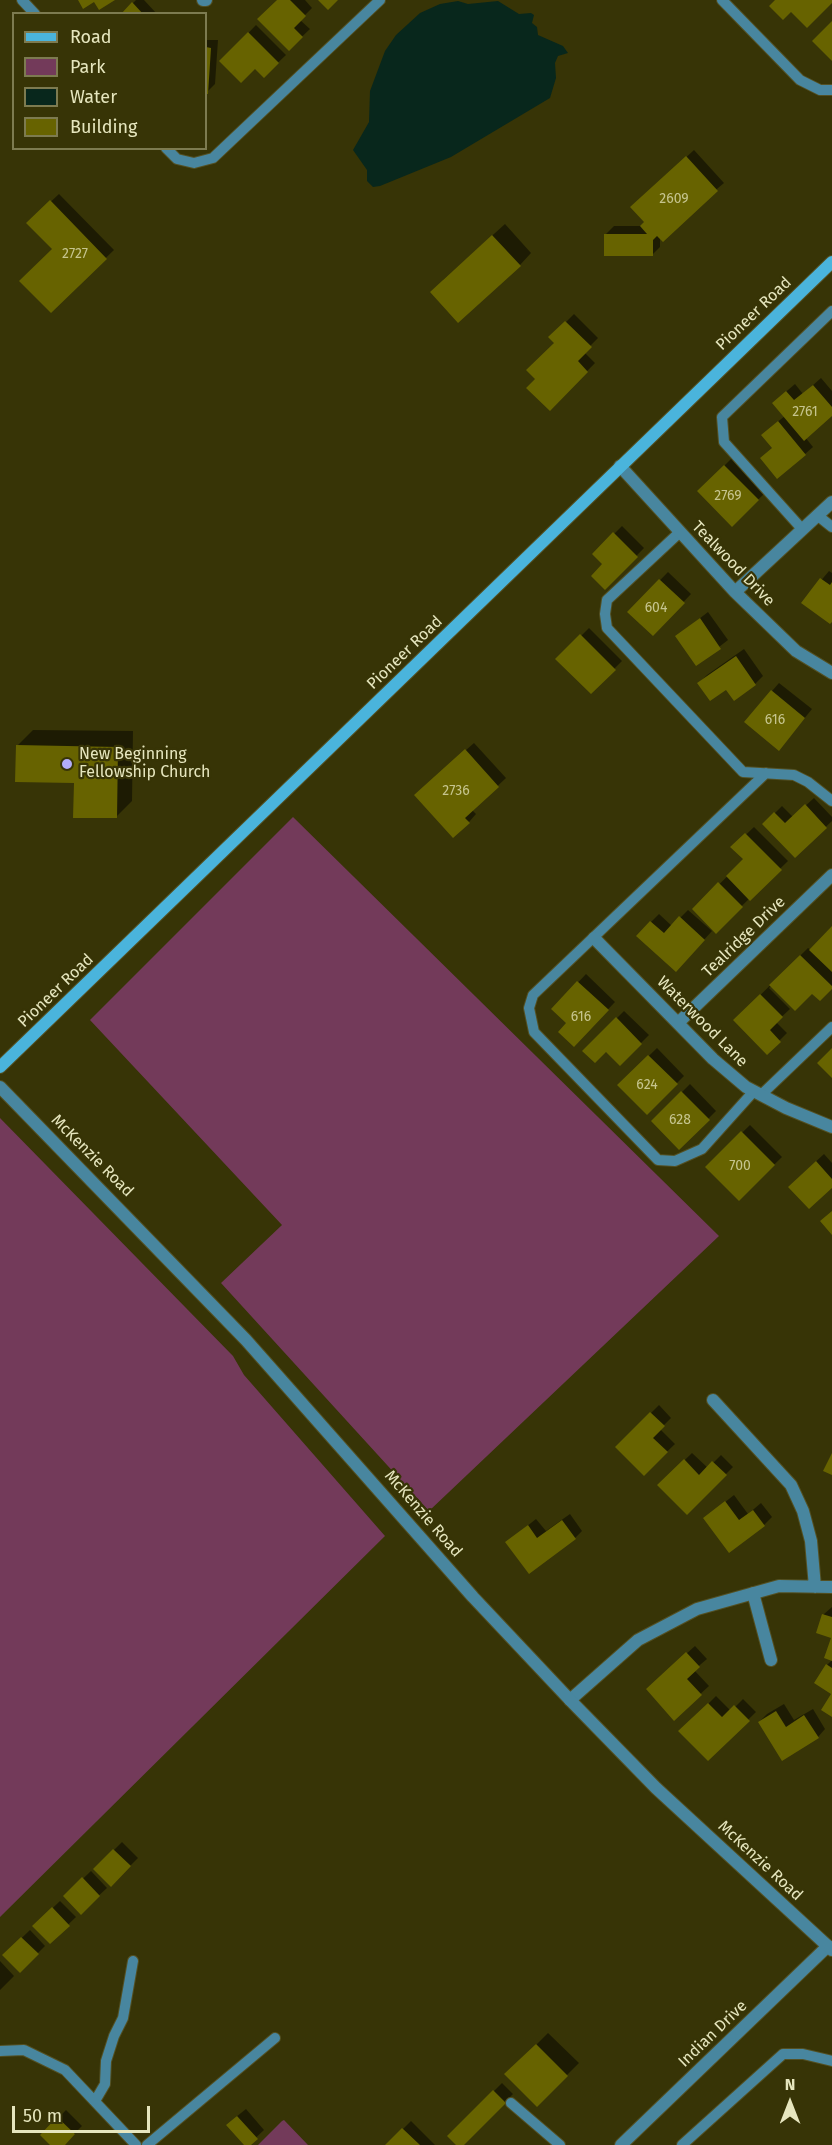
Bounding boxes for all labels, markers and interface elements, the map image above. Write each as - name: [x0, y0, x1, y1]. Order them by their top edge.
- legend: [12, 12, 207, 150]
- text: Road: [70, 26, 112, 48]
- text: Park: [70, 56, 105, 78]
- text: Water: [70, 86, 117, 108]
- text: Building: [70, 116, 137, 138]
- house number: 2609: [659, 191, 689, 207]
- house number: 2727: [62, 246, 88, 262]
- street label: Pioneer Road: [712, 273, 796, 355]
- house number: 2761: [792, 404, 818, 420]
- house number: 2769: [714, 488, 742, 504]
- street label: Tealwood Drive: [688, 518, 778, 610]
- house number: 604: [645, 600, 667, 616]
- street label: Pioneer Road: [363, 612, 447, 694]
- house number: 616: [765, 712, 785, 728]
- place label: New Beginning Fellowship Church: [79, 745, 210, 783]
- marker: New Beginning Fellowship Church: [60, 757, 74, 771]
- house number: 2736: [442, 783, 470, 799]
- street label: Tealridge Drive: [698, 893, 790, 981]
- street label: Pioneer Road: [14, 950, 98, 1032]
- street label: Waterwood Lane: [653, 973, 751, 1071]
- house number: 616: [571, 1009, 591, 1025]
- house number: 624: [636, 1077, 658, 1093]
- street label: McKenzie Road: [47, 1111, 137, 1201]
- house number: 628: [669, 1112, 691, 1128]
- house number: 700: [729, 1158, 751, 1174]
- street label: McKenzie Road: [380, 1467, 466, 1561]
- street label: McKenzie Road: [714, 1817, 806, 1905]
- street label: Indian Drive: [675, 1997, 751, 2071]
- north arrow: [760, 2073, 820, 2133]
- text: N: [785, 2075, 795, 2094]
- scale bar: [15, 2094, 153, 2132]
- text: 50 m: [23, 2105, 62, 2127]

